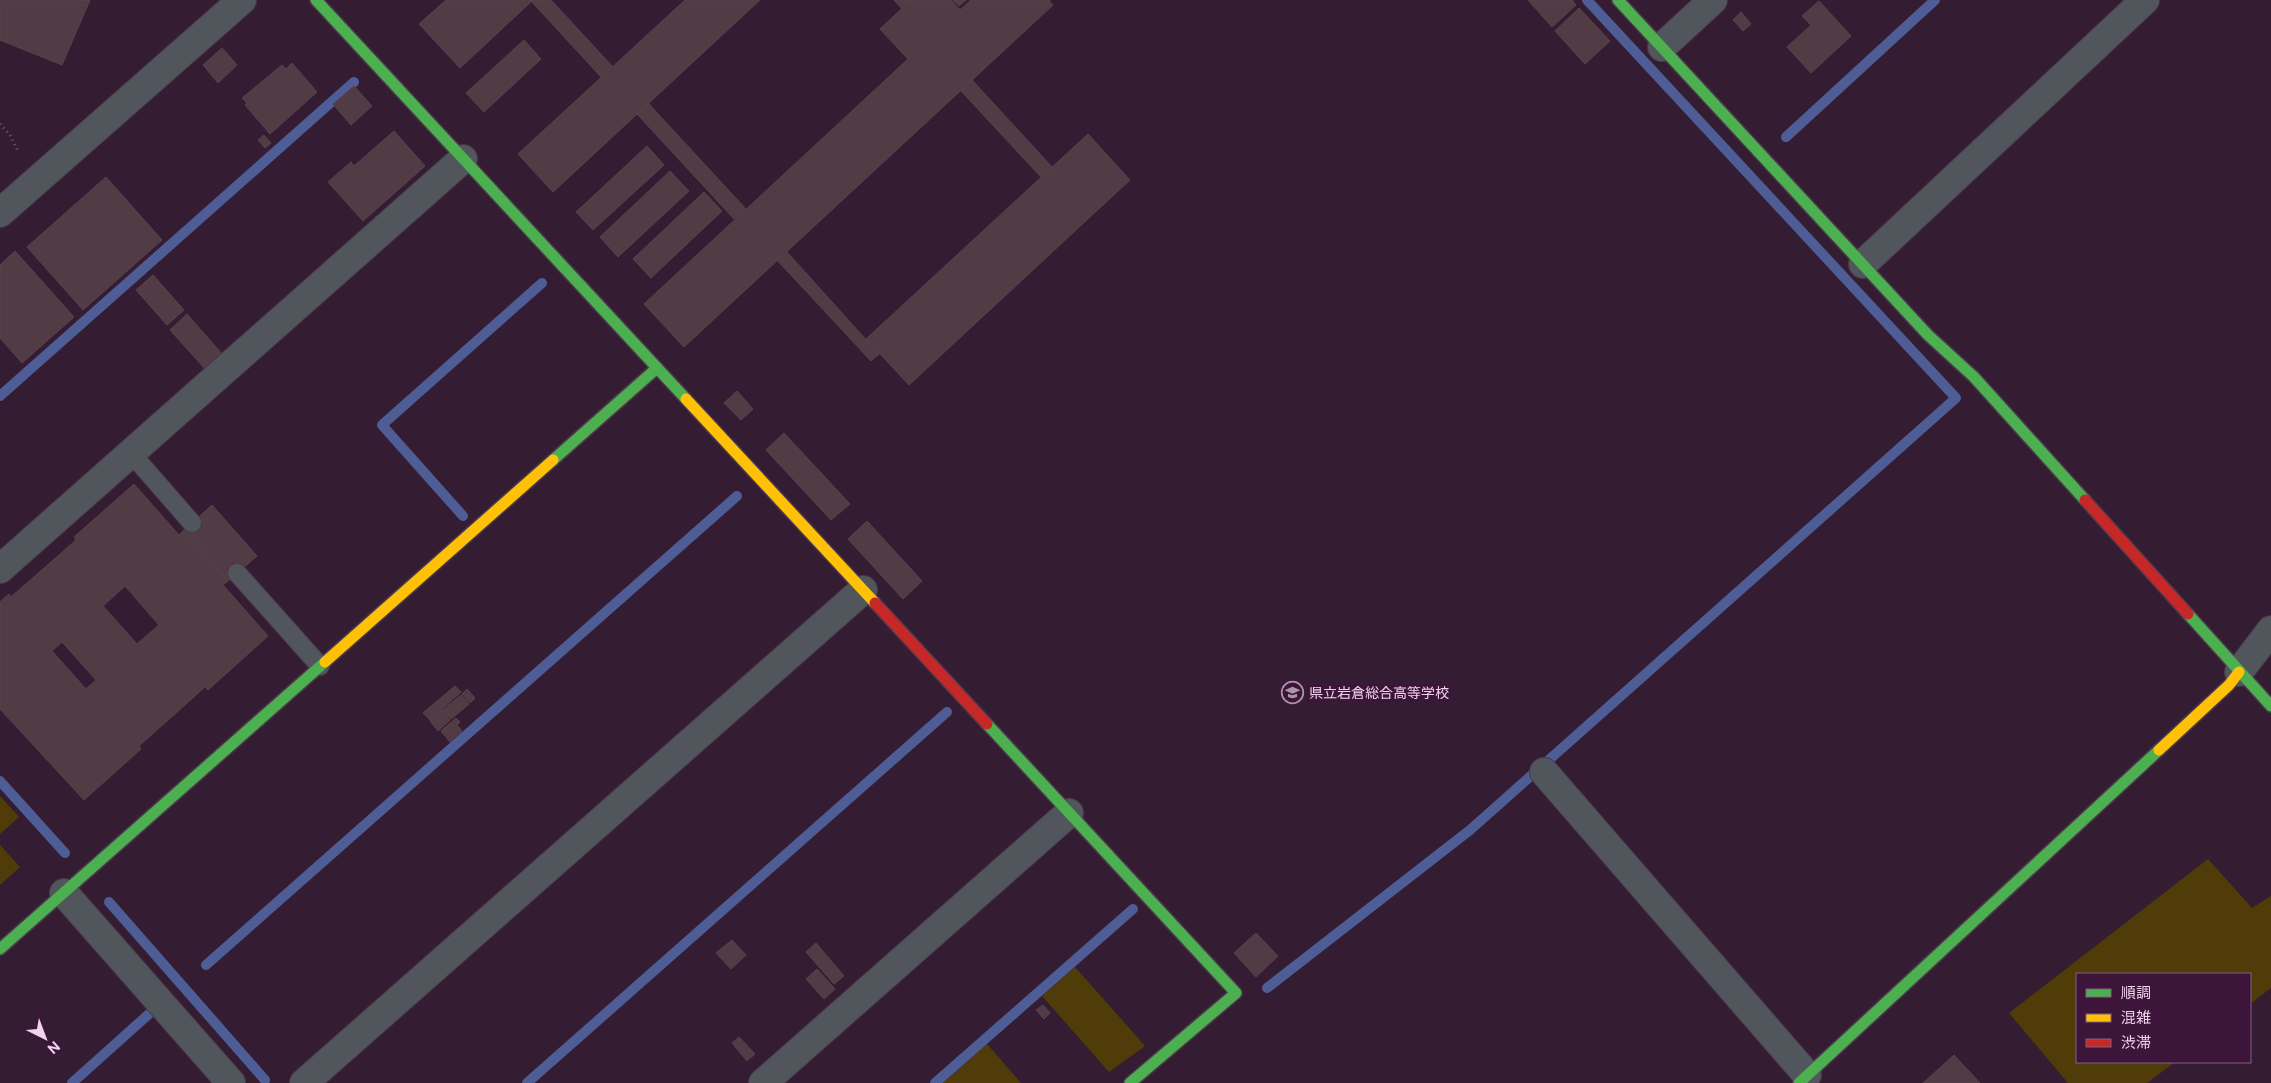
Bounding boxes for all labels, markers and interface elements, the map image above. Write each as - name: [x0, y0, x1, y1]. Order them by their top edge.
- school or university icon: 県立岩倉総合高等学校: [1281, 681, 1305, 705]
- place label: 県立岩倉総合高等学校: [1309, 685, 1449, 701]
- legend: [2076, 973, 2251, 1063]
- text: 順調: [2121, 984, 2151, 1001]
- text: 混雑: [2121, 1009, 2151, 1026]
- north arrow: [20, 1013, 70, 1063]
- text: 渋滞: [2121, 1034, 2151, 1051]
- text: N: [44, 1038, 63, 1057]

